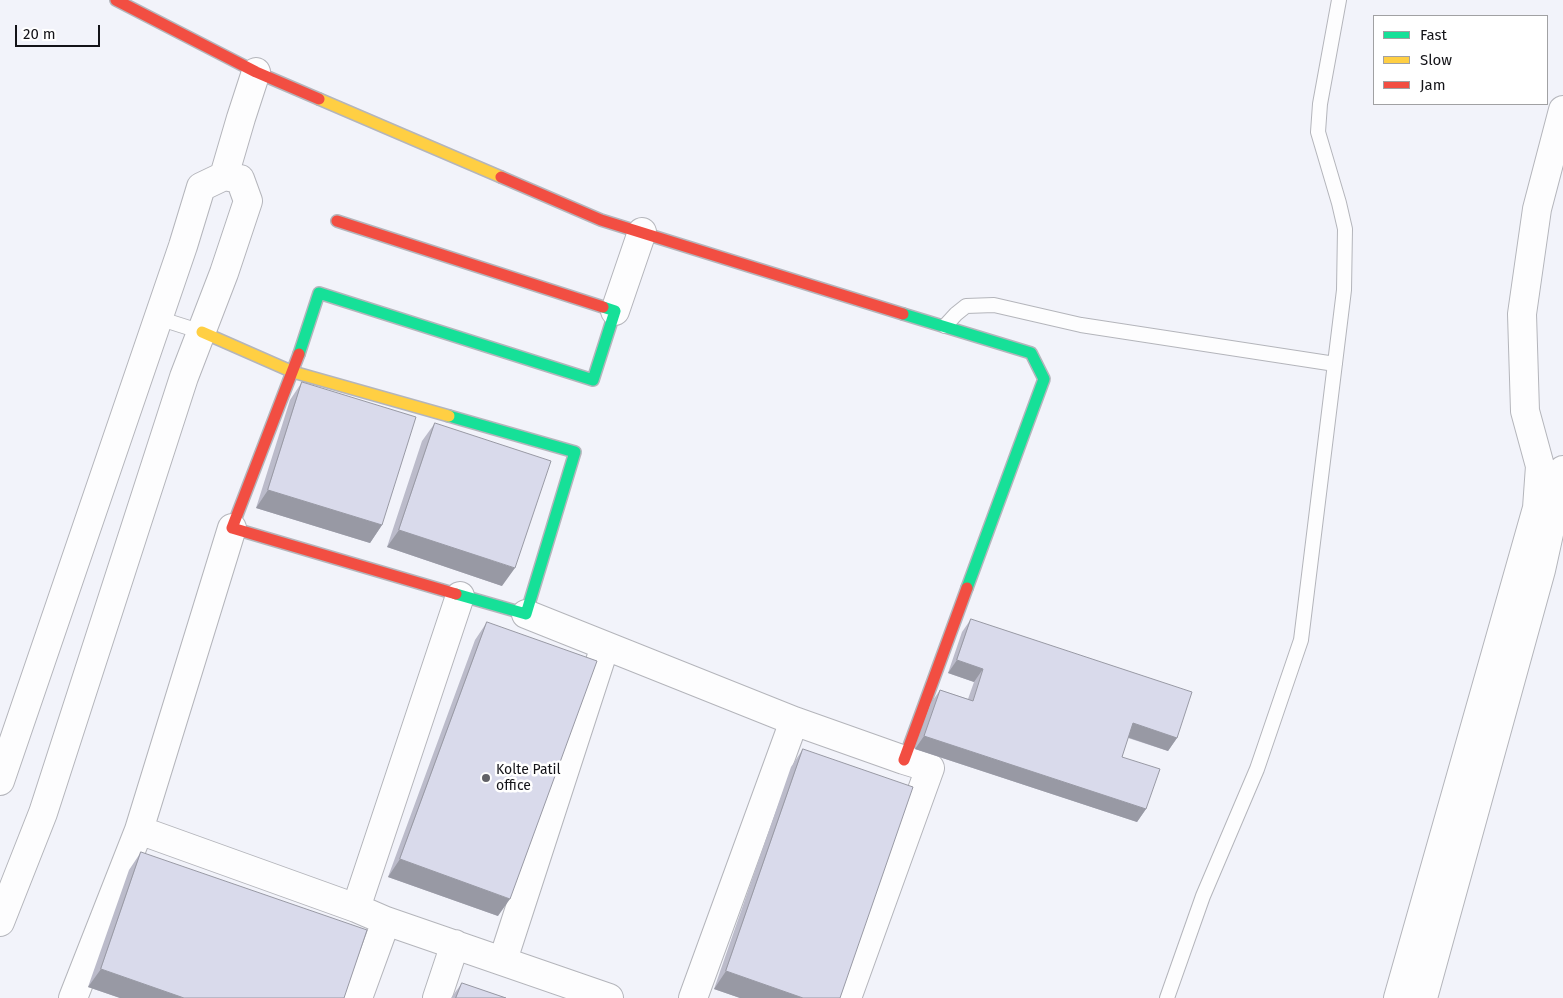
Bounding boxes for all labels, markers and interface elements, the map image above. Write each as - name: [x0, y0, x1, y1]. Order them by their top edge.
- scale bar: [18, 15, 102, 47]
- legend: [1373, 15, 1548, 105]
- text: 20 m: [23, 25, 56, 43]
- text: Fast: [1420, 26, 1447, 44]
- text: Slow: [1420, 51, 1452, 69]
- text: Jam: [1420, 76, 1446, 94]
- place label: Kolte Patil office: [496, 762, 561, 794]
- marker: Kolte Patil office: [480, 772, 492, 784]

